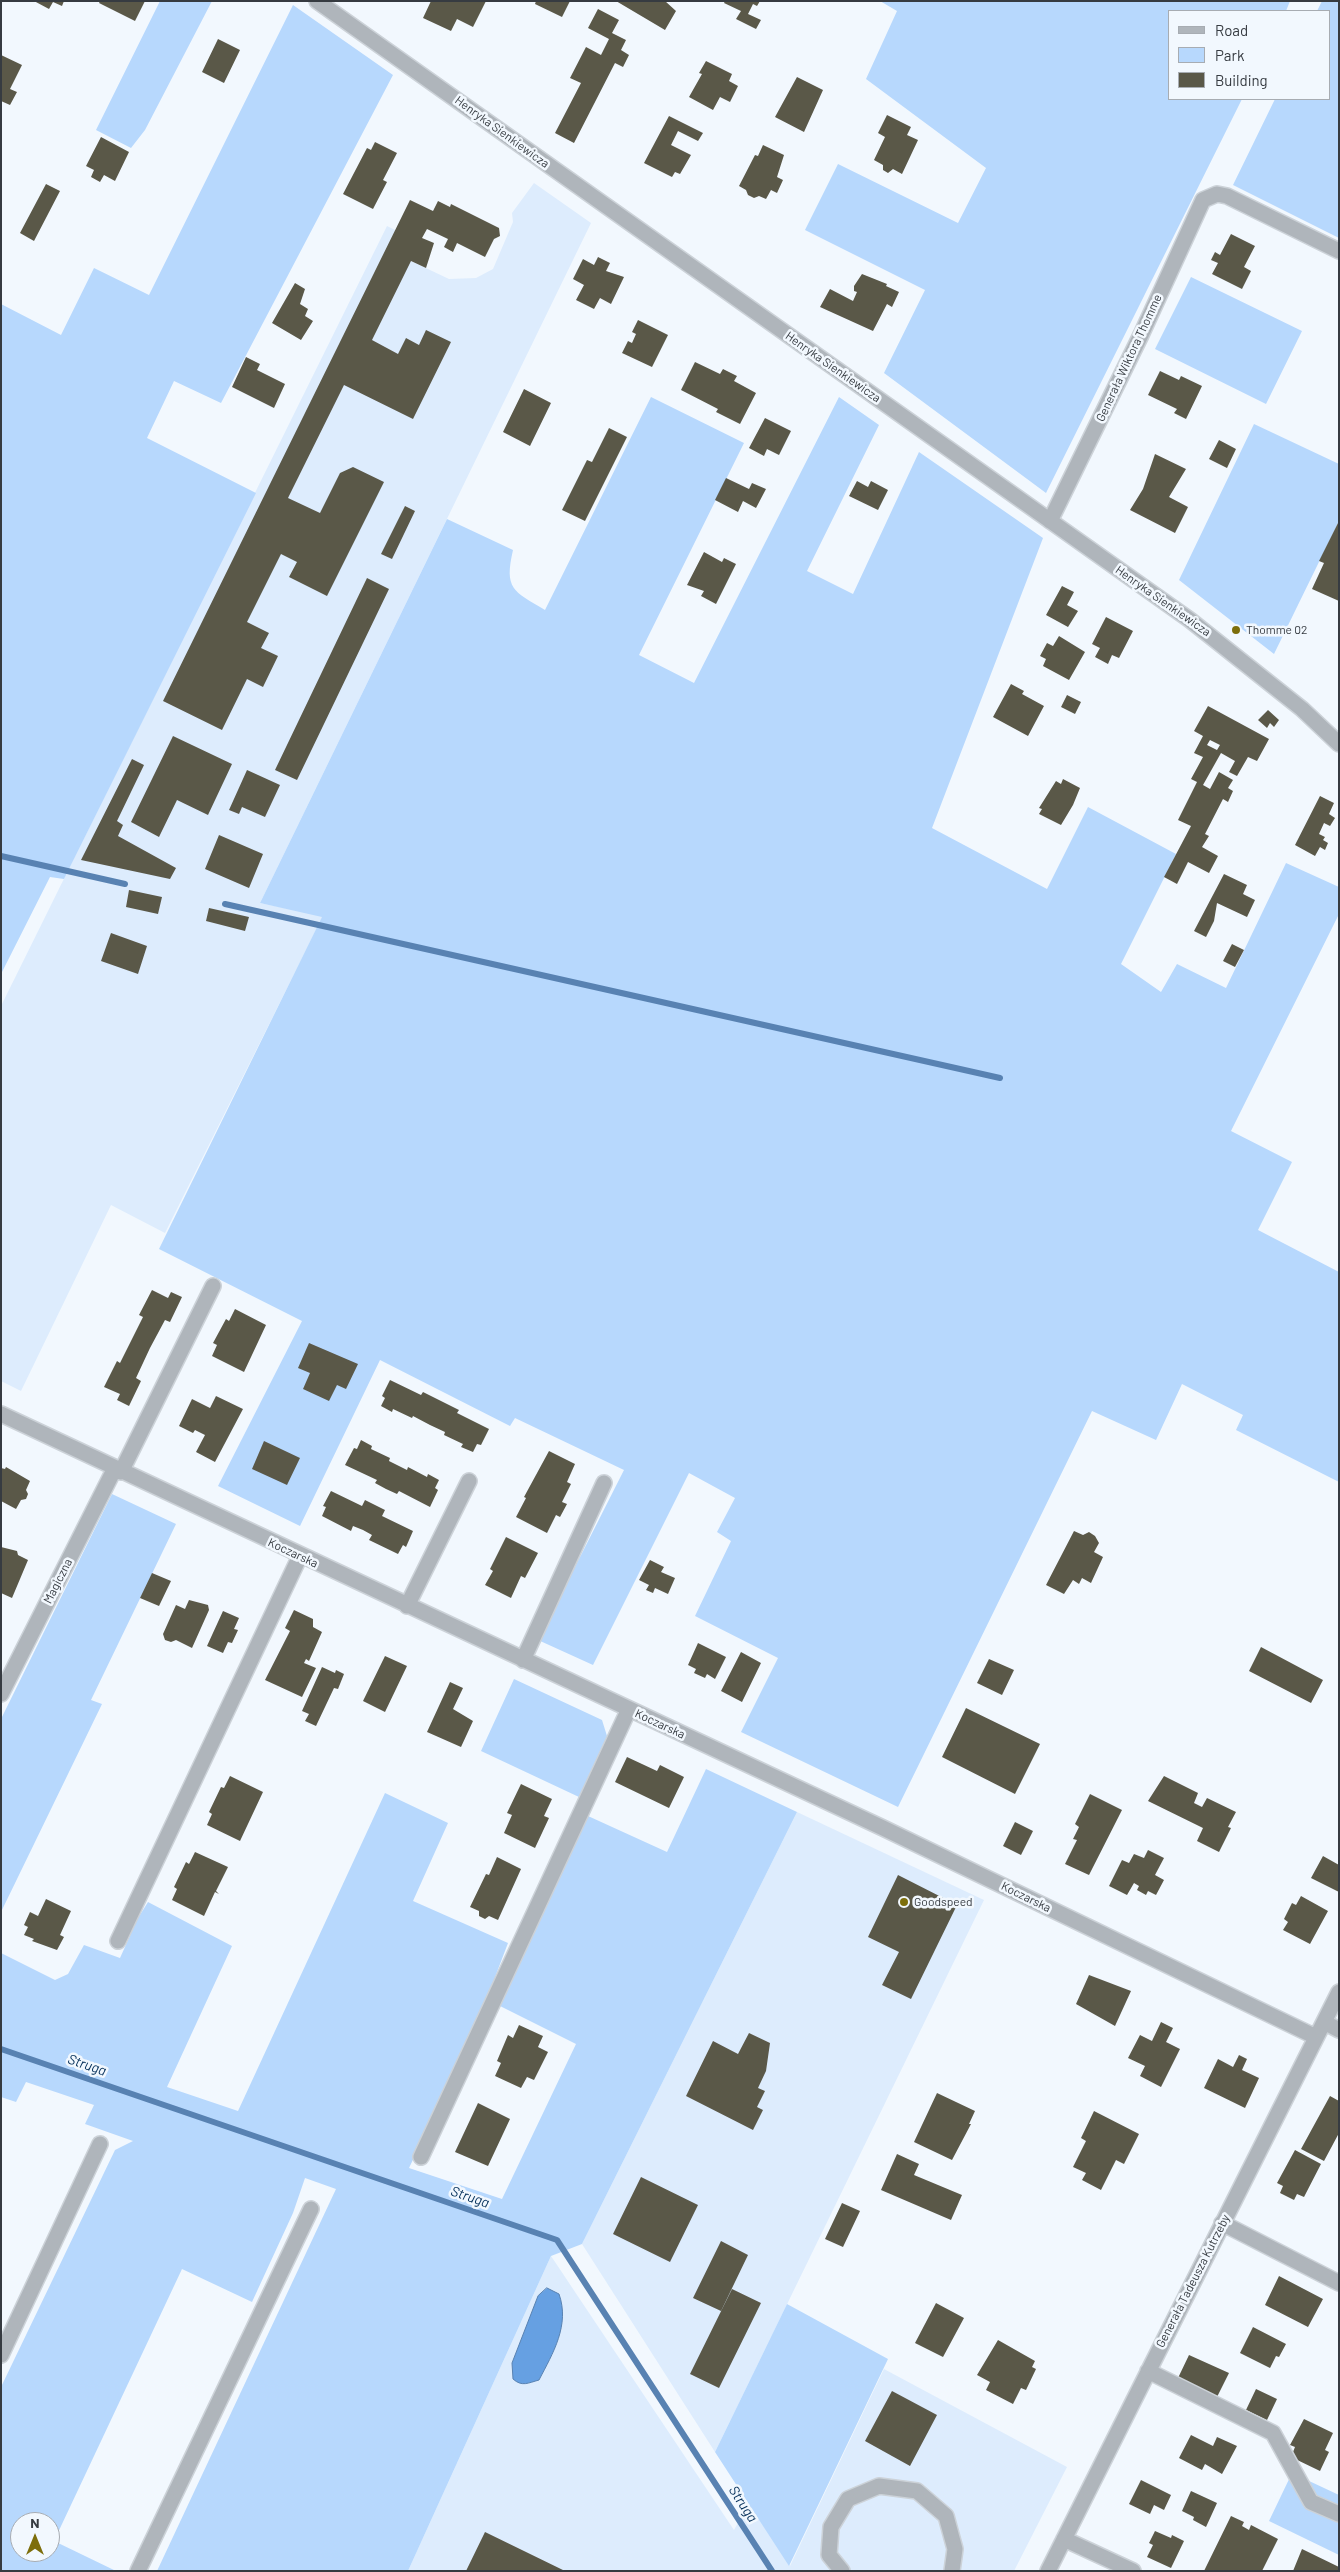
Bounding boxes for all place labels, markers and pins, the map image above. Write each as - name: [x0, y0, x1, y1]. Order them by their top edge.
- place label: Thomme 02: [1246, 623, 1308, 637]
- marker: Thomme 02: [1230, 624, 1242, 636]
- place label: Goodspeed: [914, 1895, 973, 1909]
- marker: Goodspeed: [898, 1896, 910, 1908]

